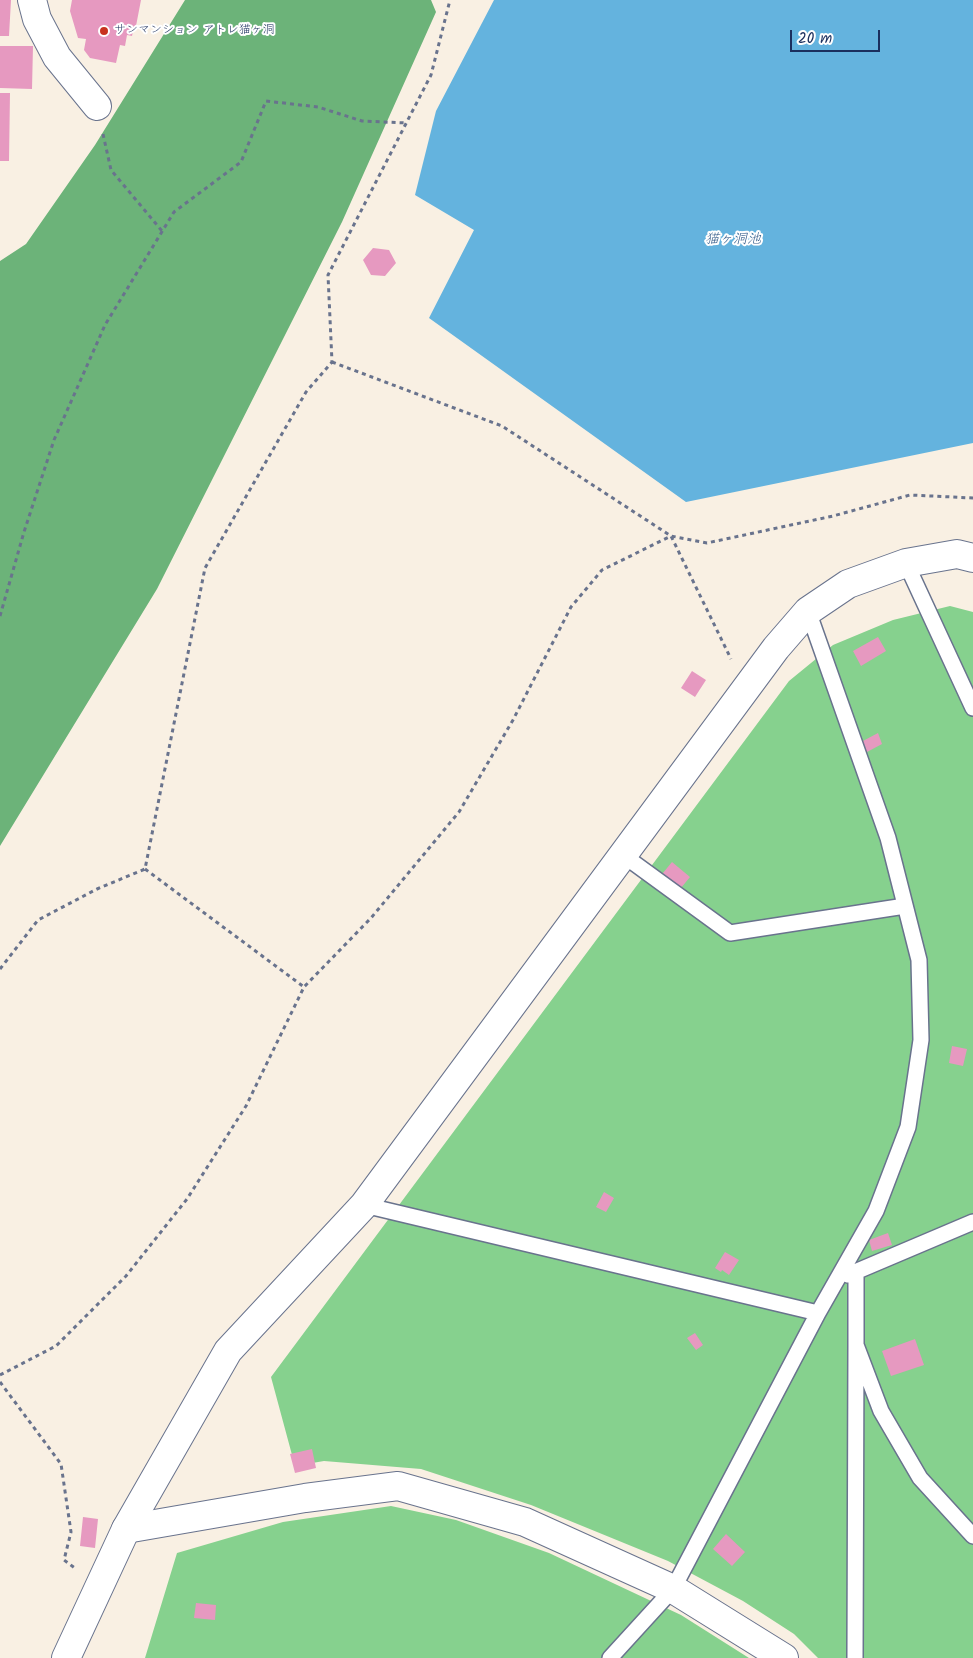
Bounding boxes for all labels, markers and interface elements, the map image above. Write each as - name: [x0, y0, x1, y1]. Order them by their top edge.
- scale bar: [793, 20, 883, 52]
- place label: サンマンション アトレ猫ヶ洞: [114, 24, 275, 38]
- marker: サンマンション アトレ猫ヶ洞: [98, 25, 110, 37]
- text: 20 m: [798, 27, 832, 51]
- water label: 猫ヶ洞池: [705, 233, 761, 249]

